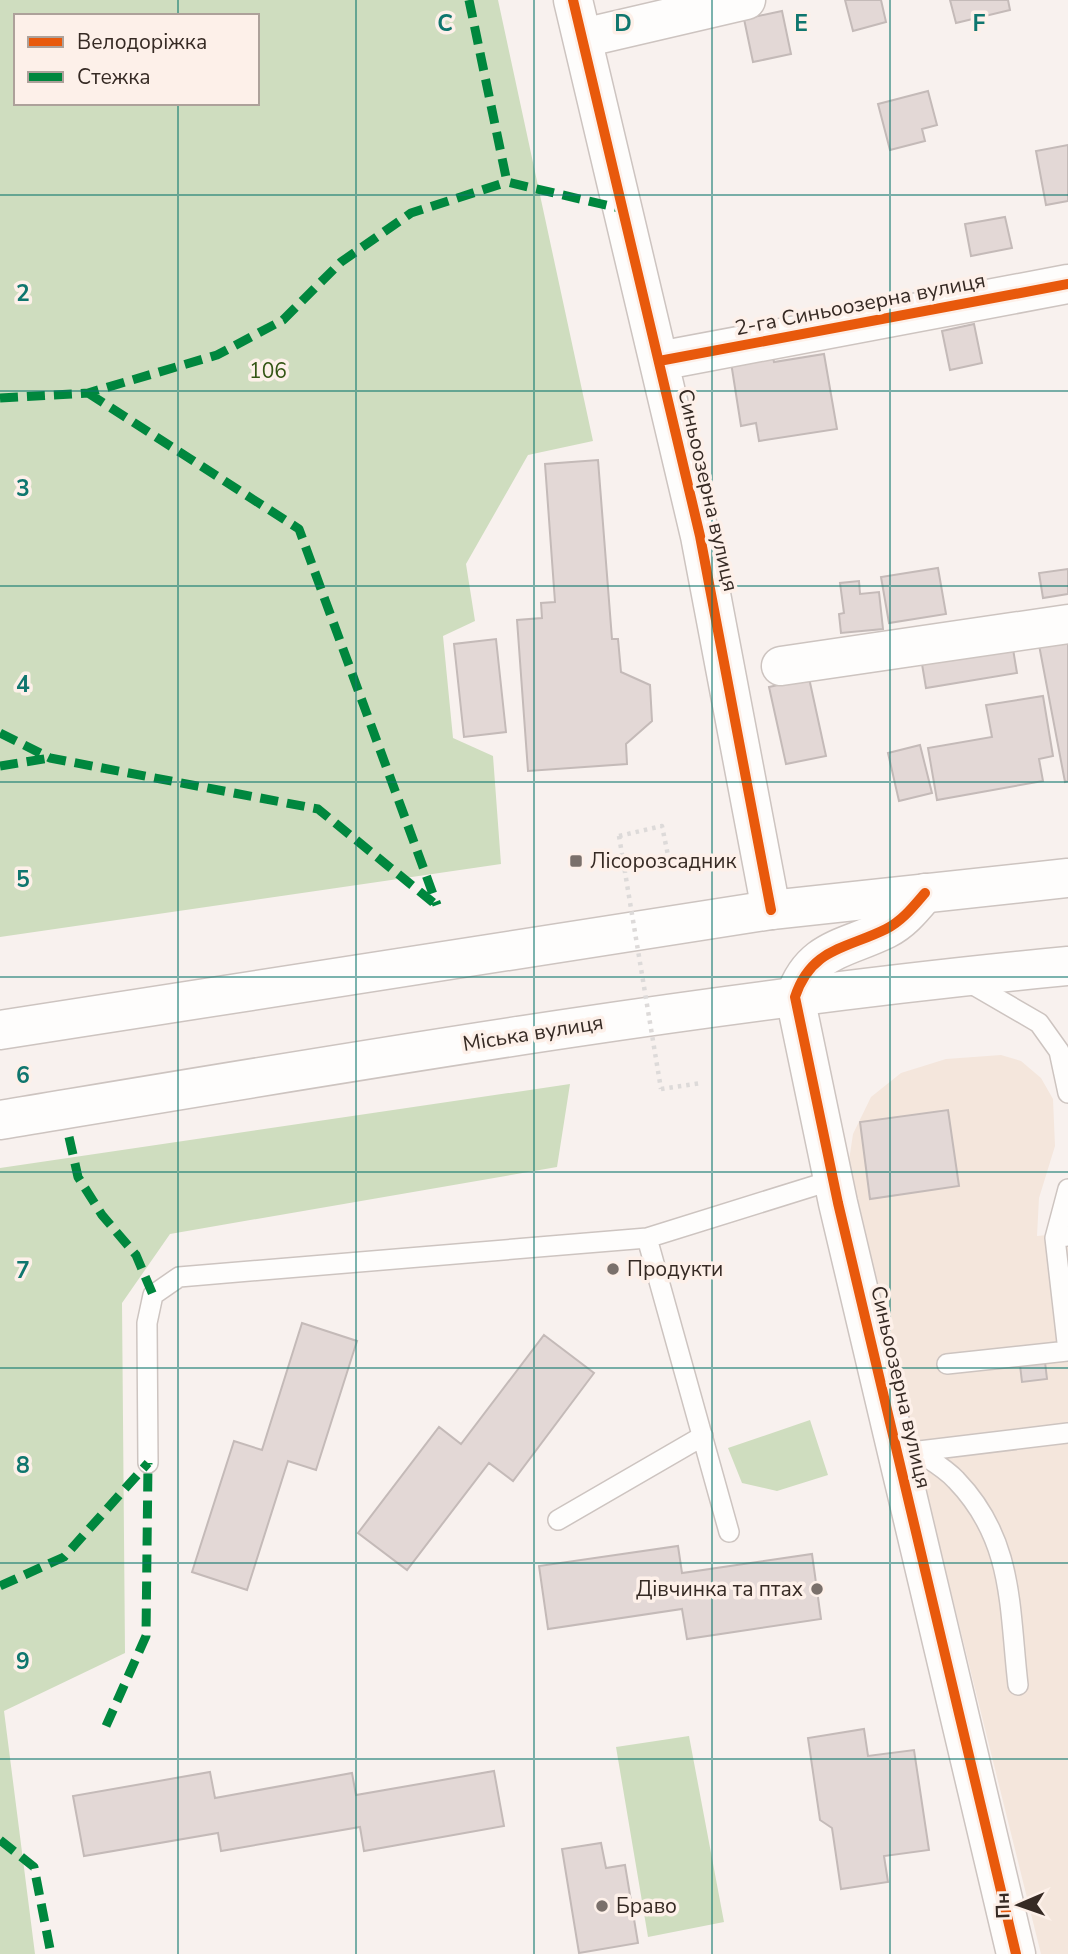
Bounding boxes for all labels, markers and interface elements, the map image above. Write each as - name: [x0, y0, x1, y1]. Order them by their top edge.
- text: C: [437, 8, 453, 39]
- text: D: [614, 8, 632, 39]
- text: E: [794, 8, 808, 39]
- text: F: [973, 8, 986, 39]
- legend: [14, 14, 259, 105]
- text: Велодоріжка: [77, 28, 207, 56]
- text: Стежка: [77, 63, 151, 91]
- street label: 2-га Синьоозерна вулиця: [732, 266, 988, 342]
- text: 2: [16, 278, 30, 309]
- park label: 106: [249, 357, 287, 385]
- street label: Синьоозерна вулиця: [671, 386, 745, 594]
- text: 3: [16, 473, 30, 504]
- text: 4: [16, 669, 30, 700]
- place label: Лісорозсадник: [590, 847, 738, 875]
- marker: Лісорозсадник: [568, 853, 584, 869]
- text: 5: [16, 864, 30, 895]
- street label: Міська вулиця: [461, 1008, 605, 1058]
- text: 6: [16, 1060, 30, 1091]
- text: 7: [16, 1255, 30, 1286]
- place label: Продукти: [627, 1255, 723, 1283]
- marker: Продукти: [605, 1261, 621, 1277]
- street label: Синьоозерна вулиця: [864, 1283, 938, 1491]
- text: 8: [16, 1450, 30, 1481]
- place label: Дівчинка та птах: [636, 1575, 803, 1603]
- marker: Дівчинка та птах: [809, 1581, 825, 1597]
- text: 9: [16, 1646, 30, 1677]
- north arrow: [984, 1870, 1054, 1940]
- place label: Браво: [616, 1892, 677, 1920]
- text: Пн: [990, 1892, 1016, 1919]
- marker: Браво: [594, 1898, 610, 1914]

